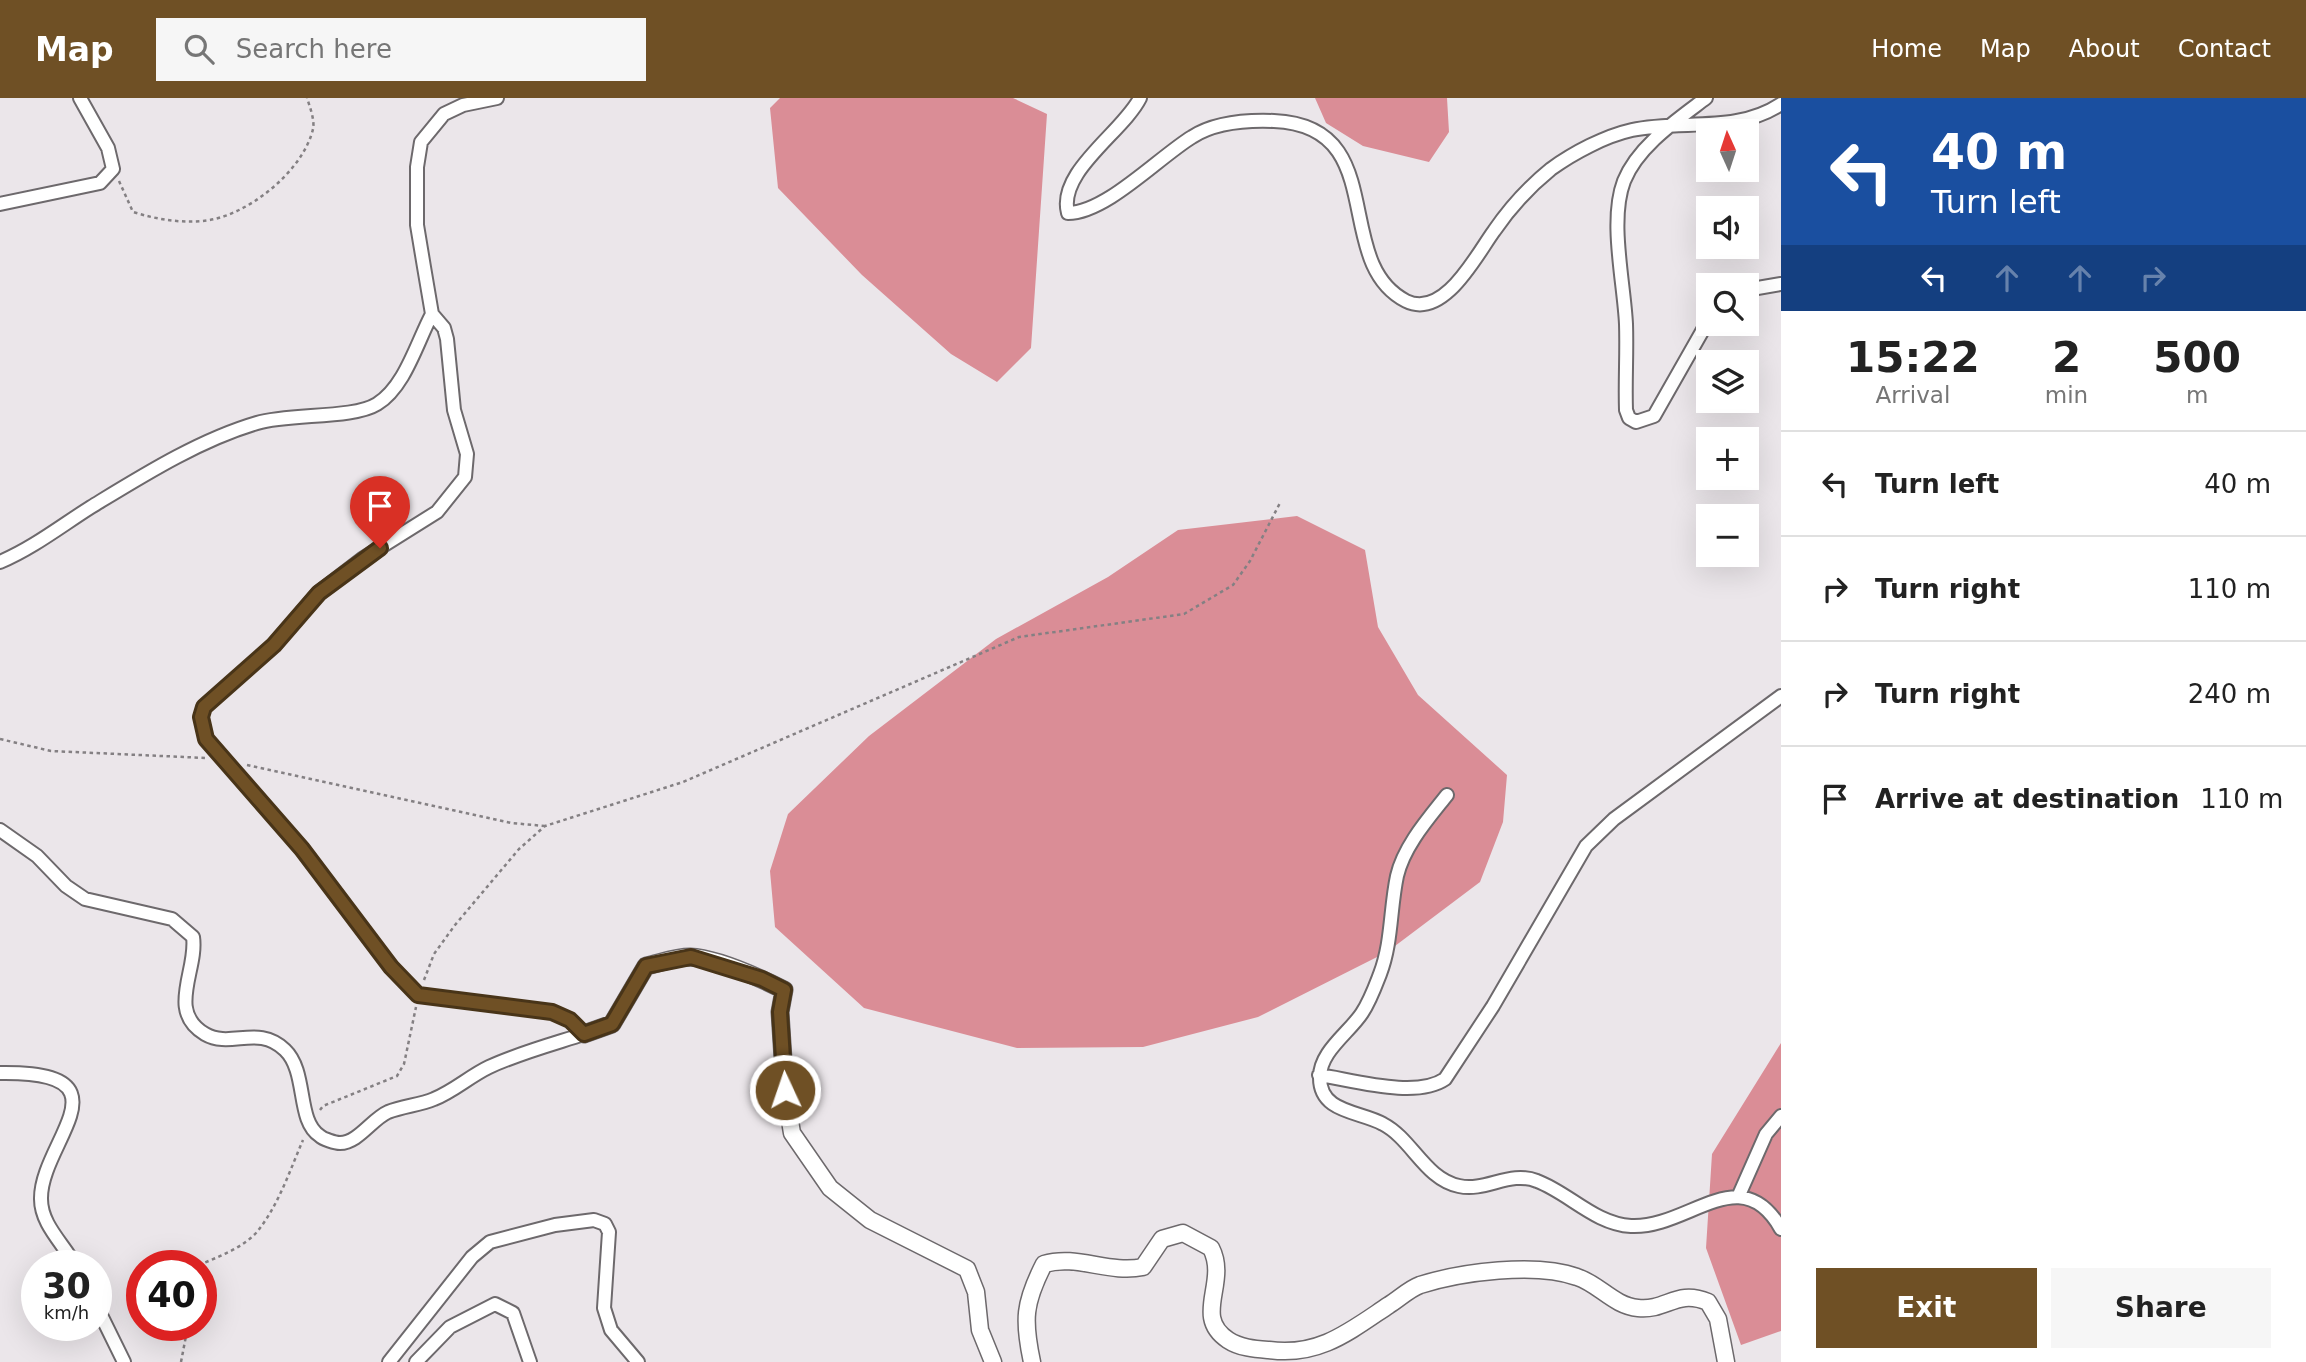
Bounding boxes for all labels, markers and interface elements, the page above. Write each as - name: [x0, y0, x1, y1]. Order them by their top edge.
- search box: [156, 18, 646, 81]
- text: Map: [35, 30, 114, 69]
- icon: search: [180, 30, 218, 68]
- text: Search here: [236, 34, 392, 64]
- text: Home: [1871, 35, 1942, 63]
- text: Map: [1980, 35, 2031, 63]
- text: About: [2069, 35, 2140, 63]
- text: Contact: [2178, 35, 2271, 63]
- north arrow: [1696, 119, 1759, 182]
- map controls: [1696, 119, 1759, 567]
- text: 40 m: [1931, 124, 2067, 181]
- icon: left: [1816, 126, 1907, 217]
- text: Turn left: [1931, 183, 2061, 221]
- button: sound: [1696, 196, 1759, 259]
- icon: left: [1915, 259, 1953, 297]
- icon: ahead: [1988, 259, 2026, 297]
- icon: ahead: [2061, 259, 2099, 297]
- icon: right: [2134, 259, 2172, 297]
- button: search: [1696, 273, 1759, 336]
- text: 15:22: [1846, 333, 1980, 382]
- text: 2: [2052, 333, 2081, 382]
- text: 500: [2153, 333, 2241, 382]
- button: layers: [1696, 350, 1759, 413]
- text: Arrival: [1876, 382, 1950, 408]
- text: min: [2045, 382, 2088, 408]
- text: m: [2186, 382, 2208, 408]
- button: +: [1696, 427, 1759, 490]
- icon: left: [1816, 465, 1854, 503]
- text: Turn left: [1875, 469, 1999, 499]
- text: 40 m: [2204, 469, 2271, 499]
- pin: [350, 476, 410, 548]
- icon: arrive: [361, 487, 399, 525]
- button: −: [1696, 504, 1759, 567]
- icon: right: [1816, 570, 1854, 608]
- text: Turn right: [1875, 574, 2020, 604]
- text: 110 m: [2188, 574, 2271, 604]
- icon: right: [1816, 675, 1854, 713]
- text: Turn right: [1875, 679, 2020, 709]
- text: 240 m: [2188, 679, 2271, 709]
- icon: arrive: [1816, 780, 1854, 818]
- text: Arrive at destination: [1875, 784, 2179, 814]
- text: 110 m: [2200, 784, 2283, 814]
- position arrow: [748, 1053, 822, 1127]
- speed limit sign: 40: [126, 1250, 217, 1341]
- text: 30: [42, 1266, 91, 1306]
- button: Exit: [1816, 1268, 2037, 1348]
- button: Share: [2051, 1268, 2271, 1348]
- text: km/h: [44, 1302, 89, 1323]

